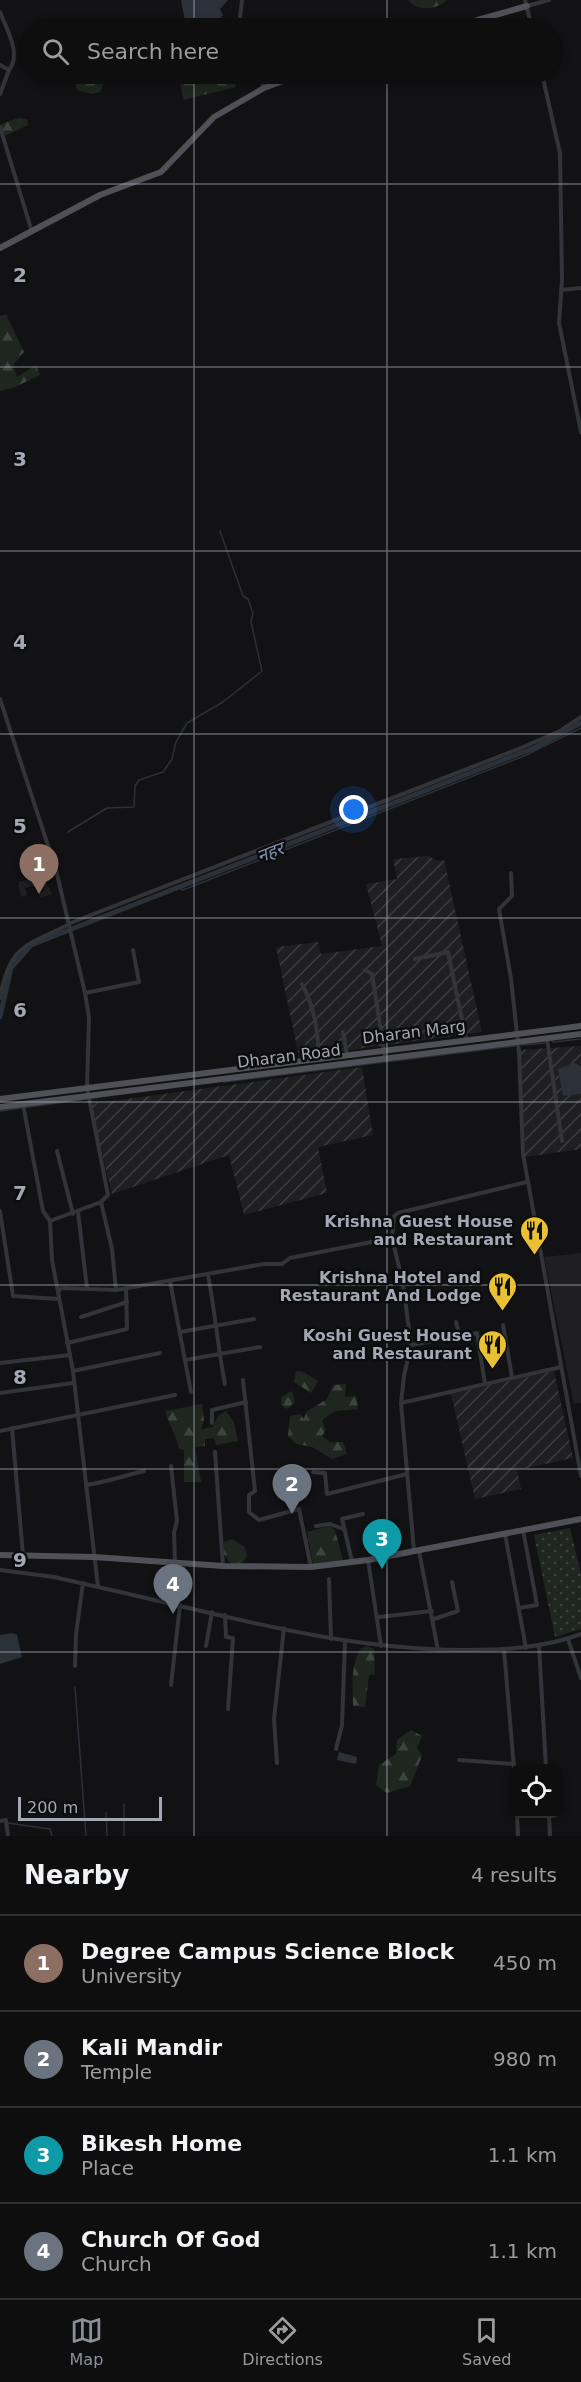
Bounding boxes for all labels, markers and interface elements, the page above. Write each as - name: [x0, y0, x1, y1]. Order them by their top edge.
- search box: [18, 18, 563, 84]
- icon: search: [39, 35, 72, 68]
- text: Search here: [87, 39, 219, 64]
- text: 2: [13, 263, 27, 287]
- text: 3: [13, 447, 27, 471]
- text: 4: [13, 630, 27, 654]
- your location: [339, 795, 368, 824]
- text: 5: [13, 814, 27, 838]
- water label: नहर: [254, 836, 290, 867]
- pin: 1: [20, 844, 58, 894]
- text: 6: [13, 998, 27, 1022]
- street label: Dharan Marg: [361, 1016, 467, 1048]
- street label: Dharan Road: [236, 1040, 342, 1072]
- text: 7: [13, 1181, 27, 1205]
- place label: Krishna Guest House and Restaurant: [324, 1212, 513, 1249]
- restaurant icon: Krishna Guest House and Restaurant: [518, 1214, 550, 1256]
- place label: Krishna Hotel and Restaurant And Lodge: [279, 1268, 481, 1305]
- restaurant icon: Krishna Hotel and Restaurant And Lodge: [486, 1270, 518, 1312]
- place label: Koshi Guest House and Restaurant: [303, 1326, 472, 1363]
- restaurant icon: Koshi Guest House and Restaurant: [477, 1328, 509, 1370]
- text: 8: [13, 1365, 27, 1389]
- pin: 2: [272, 1464, 312, 1514]
- pin: 3: [362, 1520, 401, 1569]
- text: 9: [13, 1548, 27, 1572]
- pin: 4: [154, 1564, 192, 1614]
- map controls: [509, 1764, 563, 1818]
- button: locate: [509, 1764, 563, 1818]
- scale bar: [18, 1794, 162, 1822]
- text: 200 m: [27, 1798, 78, 1817]
- text: Nearby: [24, 1860, 129, 1890]
- text: 4 results: [471, 1863, 557, 1887]
- text: Degree Campus Science Block: [81, 1939, 454, 1964]
- text: 1: [37, 1951, 50, 1975]
- text: 450 m: [493, 1951, 557, 1975]
- text: University: [81, 1964, 182, 1988]
- text: Kali Mandir: [81, 2035, 222, 2060]
- text: 2: [37, 2047, 50, 2071]
- text: 980 m: [493, 2047, 557, 2071]
- text: Temple: [81, 2060, 152, 2084]
- text: Bikesh Home: [81, 2131, 242, 2156]
- text: 3: [37, 2143, 50, 2167]
- text: 1.1 km: [488, 2143, 557, 2167]
- text: Place: [81, 2156, 134, 2180]
- text: Church Of God: [81, 2227, 261, 2252]
- text: 4: [37, 2239, 50, 2263]
- text: 1.1 km: [488, 2239, 557, 2263]
- text: Church: [81, 2252, 152, 2276]
- tab: Map: [70, 2314, 103, 2369]
- tab: Directions: [242, 2314, 323, 2369]
- tab: Saved: [462, 2314, 511, 2369]

